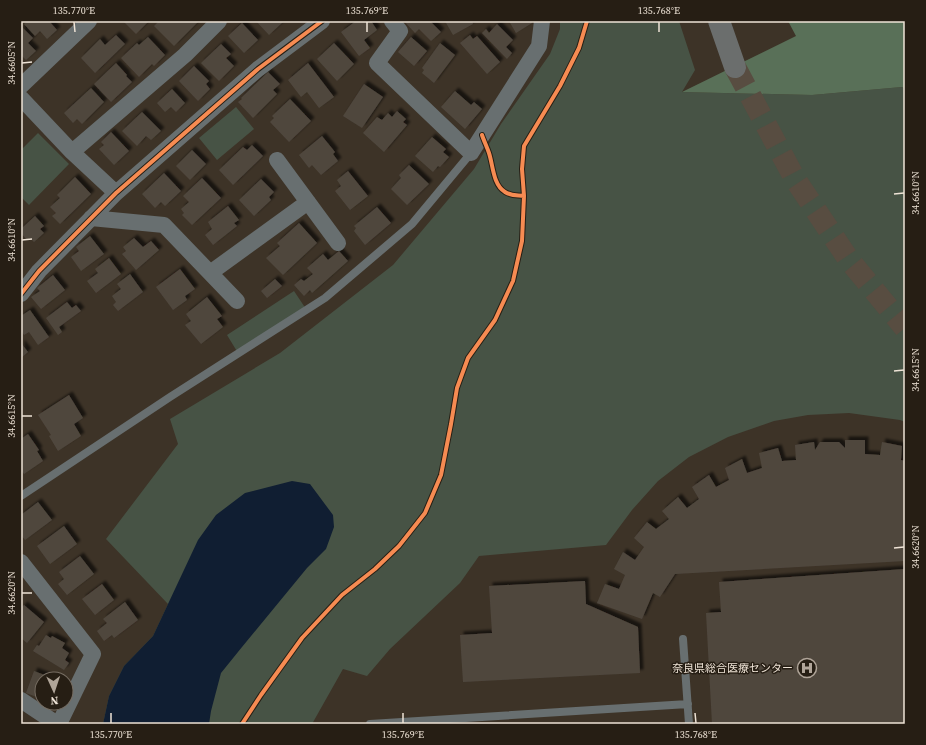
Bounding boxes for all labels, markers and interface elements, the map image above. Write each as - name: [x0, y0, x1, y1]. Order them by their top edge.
- text: 135.770°E: [53, 4, 95, 17]
- text: 135.769°E: [346, 4, 388, 17]
- text: 135.768°E: [638, 4, 680, 17]
- text: 34.6605°N: [5, 41, 18, 85]
- text: 34.6610°N: [909, 171, 922, 215]
- text: 34.6610°N: [5, 218, 18, 262]
- text: 34.6615°N: [909, 348, 922, 392]
- text: 34.6615°N: [5, 394, 18, 438]
- text: 34.6620°N: [909, 525, 922, 569]
- text: 34.6620°N: [5, 571, 18, 615]
- hospital icon: 奈良県総合医療センター: [796, 657, 818, 679]
- place label: 奈良県総合医療センター: [672, 661, 793, 676]
- north arrow: [34, 671, 74, 711]
- text: N: [50, 693, 59, 708]
- text: 135.770°E: [90, 728, 132, 741]
- text: 135.769°E: [382, 728, 424, 741]
- text: 135.768°E: [675, 728, 717, 741]

